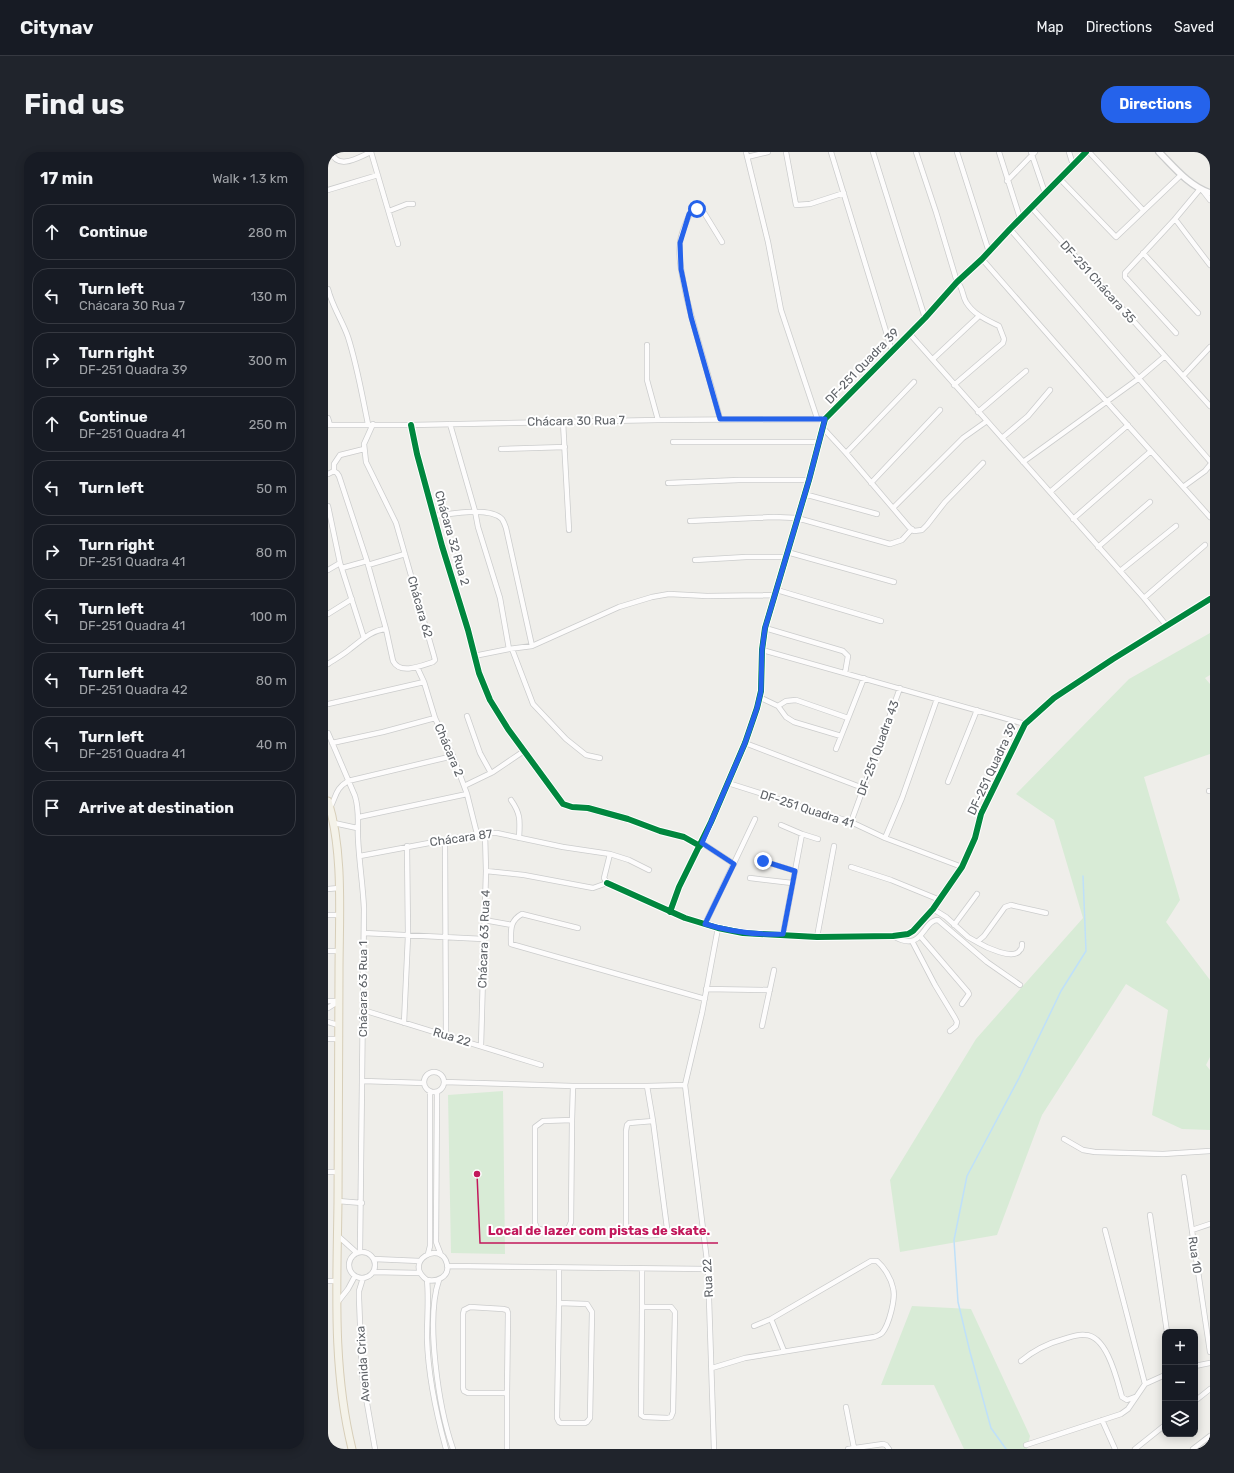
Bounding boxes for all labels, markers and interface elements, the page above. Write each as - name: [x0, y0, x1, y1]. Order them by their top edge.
- text: Citynav: [20, 16, 93, 39]
- text: Map: [1037, 19, 1064, 36]
- text: Directions: [1086, 19, 1152, 36]
- text: Saved: [1174, 19, 1214, 36]
- button: Directions: [1101, 86, 1210, 123]
- text: Find us: [24, 88, 124, 121]
- text: 17 min: [40, 168, 93, 188]
- text: Walk · 1.3 km: [212, 171, 288, 186]
- route start: [688, 200, 706, 218]
- icon: ahead: [41, 221, 63, 243]
- text: Continue: [79, 223, 148, 241]
- text: 280 m: [248, 225, 287, 240]
- street label: DF-251 Chácara 35: [1057, 238, 1139, 326]
- text: Turn left: [79, 280, 144, 298]
- icon: left: [41, 285, 63, 307]
- text: 130 m: [251, 289, 287, 304]
- text: Chácara 30 Rua 7: [79, 298, 185, 313]
- street label: DF-251 Quadra 39: [822, 325, 902, 407]
- text: Turn right: [79, 344, 154, 362]
- icon: right: [41, 349, 63, 371]
- text: 300 m: [248, 353, 287, 368]
- text: DF-251 Quadra 39: [79, 362, 187, 377]
- text: Continue: [79, 408, 148, 426]
- icon: ahead: [41, 413, 63, 435]
- street label: Chácara 30 Rua 7: [527, 413, 625, 429]
- text: 250 m: [249, 417, 287, 432]
- text: DF-251 Quadra 41: [79, 426, 185, 441]
- icon: left: [41, 477, 63, 499]
- text: Turn left: [79, 479, 144, 497]
- text: 50 m: [256, 481, 287, 496]
- street label: Chácara 32 Rua 2: [432, 489, 472, 587]
- text: Turn right: [79, 536, 154, 554]
- icon: right: [41, 541, 63, 563]
- text: 80 m: [256, 545, 287, 560]
- text: DF-251 Quadra 41: [79, 554, 185, 569]
- street label: Chácara 62: [405, 575, 435, 639]
- text: Turn left: [79, 600, 144, 618]
- icon: left: [41, 605, 63, 627]
- text: 100 m: [250, 609, 287, 624]
- text: DF-251 Quadra 41: [79, 618, 185, 633]
- text: Turn left: [79, 664, 144, 682]
- icon: left: [41, 669, 63, 691]
- text: 80 m: [256, 673, 287, 688]
- text: DF-251 Quadra 42: [79, 682, 188, 697]
- street label: DF-251 Quadra 43: [854, 698, 902, 798]
- street label: Chácara 2: [432, 721, 466, 779]
- street label: DF-251 Quadra 39: [965, 721, 1019, 817]
- text: Turn left: [79, 728, 144, 746]
- icon: left: [41, 733, 63, 755]
- text: 40 m: [256, 737, 287, 752]
- text: DF-251 Quadra 41: [79, 746, 185, 761]
- street label: DF-251 Quadra 41: [758, 787, 856, 831]
- icon: arrive: [41, 797, 63, 819]
- text: Arrive at destination: [79, 799, 234, 817]
- street label: Chácara 87: [429, 827, 493, 849]
- route end: [754, 852, 772, 870]
- street label: Chácara 63 Rua 4: [475, 889, 493, 989]
- street label: Chácara 63 Rua 1: [356, 941, 370, 1037]
- street label: Rua 22: [431, 1025, 473, 1049]
- callout: Local de lazer com pistas de skate.: [480, 1218, 718, 1243]
- text: Local de lazer com pistas de skate.: [488, 1223, 710, 1238]
- street label: Rua 10: [1185, 1236, 1205, 1274]
- street label: Rua 22: [700, 1258, 716, 1298]
- street label: Avenida Crixa: [353, 1326, 373, 1402]
- map controls: [1162, 1329, 1198, 1437]
- button: +: [1162, 1329, 1198, 1365]
- button: −: [1162, 1365, 1198, 1401]
- button: layers: [1162, 1401, 1198, 1437]

